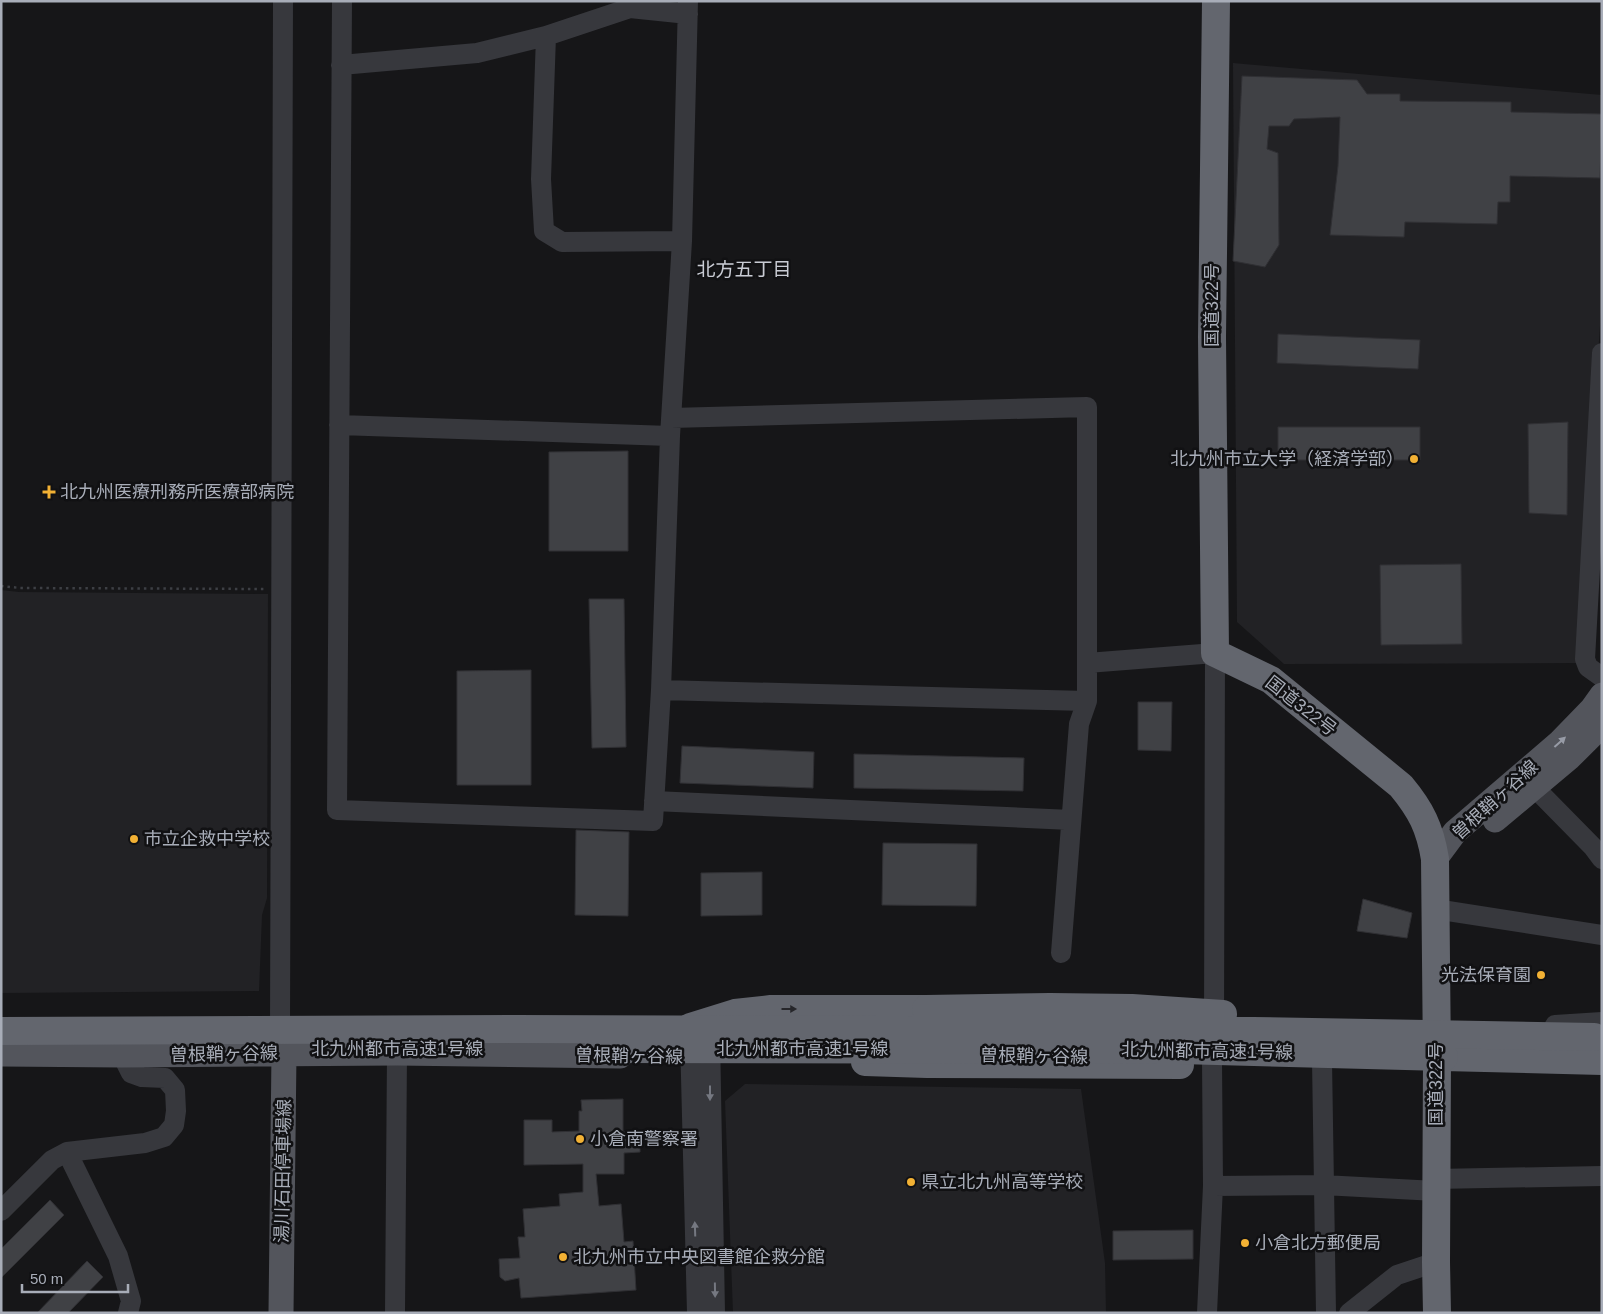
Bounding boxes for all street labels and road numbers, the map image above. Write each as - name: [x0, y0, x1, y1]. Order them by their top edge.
- street label: 国道322号: [1202, 263, 1222, 347]
- street label: 国道322号: [1262, 672, 1340, 740]
- street label: 曽根鞘ヶ谷線: [1448, 756, 1542, 844]
- street label: 北九州都市高速1号線: [311, 1039, 483, 1059]
- street label: 北九州都市高速1号線: [716, 1039, 888, 1059]
- street label: 北九州都市高速1号線: [1121, 1040, 1293, 1062]
- street label: 国道322号: [1426, 1042, 1446, 1126]
- street label: 曽根鞘ヶ谷線: [170, 1043, 278, 1065]
- street label: 曽根鞘ヶ谷線: [575, 1045, 683, 1067]
- street label: 曽根鞘ヶ谷線: [980, 1045, 1088, 1067]
- street label: 湯川石田停車場線: [272, 1099, 294, 1243]

